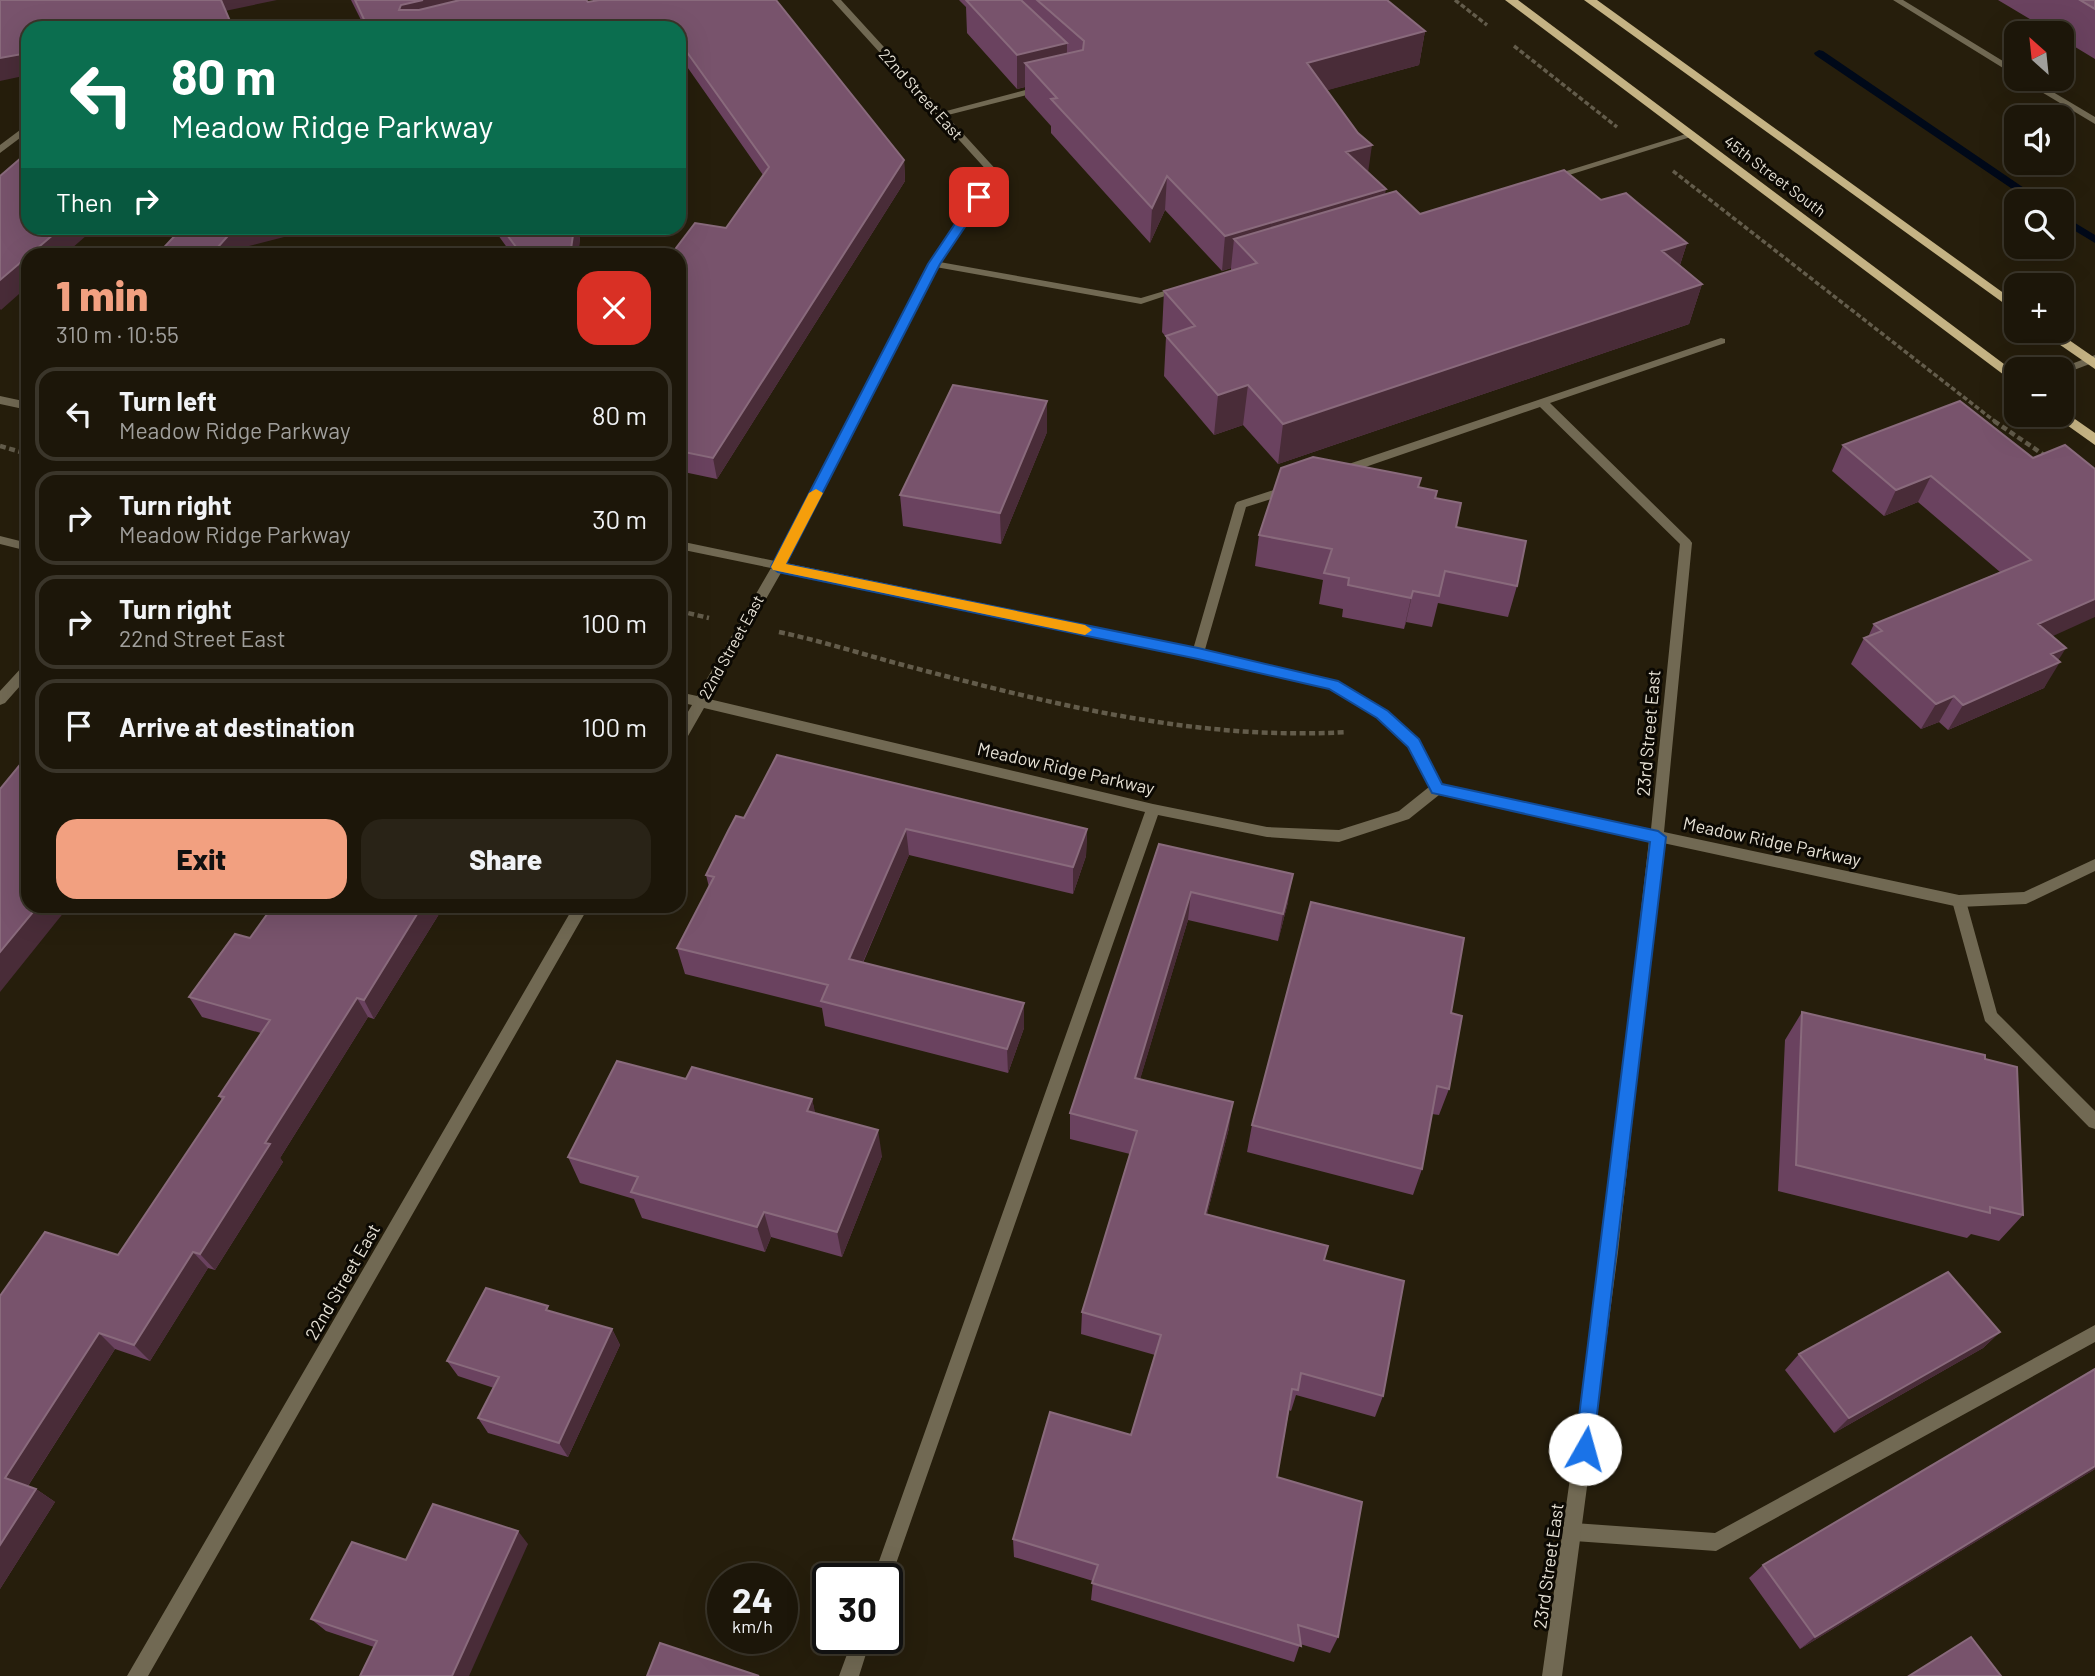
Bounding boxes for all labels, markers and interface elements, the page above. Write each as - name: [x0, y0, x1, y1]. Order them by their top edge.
- north arrow: [2004, 21, 2074, 91]
- map controls: [2004, 21, 2074, 427]
- street label: 22nd Street East: [876, 44, 967, 143]
- text: 80 m: [171, 46, 276, 105]
- icon: left: [56, 49, 147, 140]
- button: sound: [2004, 105, 2074, 175]
- text: Meadow Ridge Parkway: [171, 106, 493, 144]
- street label: 45th Street South: [1721, 131, 1830, 220]
- pin: [949, 167, 1009, 227]
- icon: arrive: [960, 178, 998, 216]
- icon: right: [127, 182, 165, 220]
- text: Then: [56, 186, 113, 217]
- button: search: [2004, 189, 2074, 259]
- text: 1 min: [56, 269, 148, 319]
- button: close: [577, 271, 651, 345]
- button: +: [2004, 273, 2074, 343]
- text: 310 m · 10:55: [56, 320, 179, 348]
- button: −: [2004, 357, 2074, 427]
- text: Turn left: [119, 385, 217, 416]
- icon: left: [60, 395, 98, 433]
- text: 80 m: [592, 399, 647, 430]
- text: Meadow Ridge Parkway: [119, 416, 351, 444]
- text: Turn right: [119, 489, 232, 520]
- icon: right: [60, 499, 98, 537]
- text: 30 m: [592, 503, 647, 534]
- text: Meadow Ridge Parkway: [119, 520, 351, 548]
- street label: 22nd Street East: [694, 591, 767, 702]
- text: Turn right: [119, 593, 232, 624]
- icon: right: [60, 603, 98, 641]
- text: 100 m: [582, 607, 647, 638]
- text: 22nd Street East: [119, 624, 286, 652]
- street label: 23rd Street East: [1632, 669, 1664, 797]
- icon: arrive: [60, 707, 98, 745]
- text: Arrive at destination: [119, 711, 355, 742]
- text: 100 m: [582, 711, 647, 742]
- street label: Meadow Ridge Parkway: [975, 737, 1157, 799]
- street label: Meadow Ridge Parkway: [1681, 811, 1863, 871]
- button: Exit: [56, 819, 347, 899]
- button: Share: [361, 819, 651, 899]
- street label: 22nd Street East: [300, 1220, 384, 1343]
- position arrow: [1548, 1412, 1622, 1486]
- street label: 23rd Street East: [1528, 1502, 1568, 1630]
- speed limit sign: 30: [812, 1563, 903, 1654]
- text: 24: [732, 1578, 773, 1620]
- text: km/h: [732, 1615, 773, 1637]

